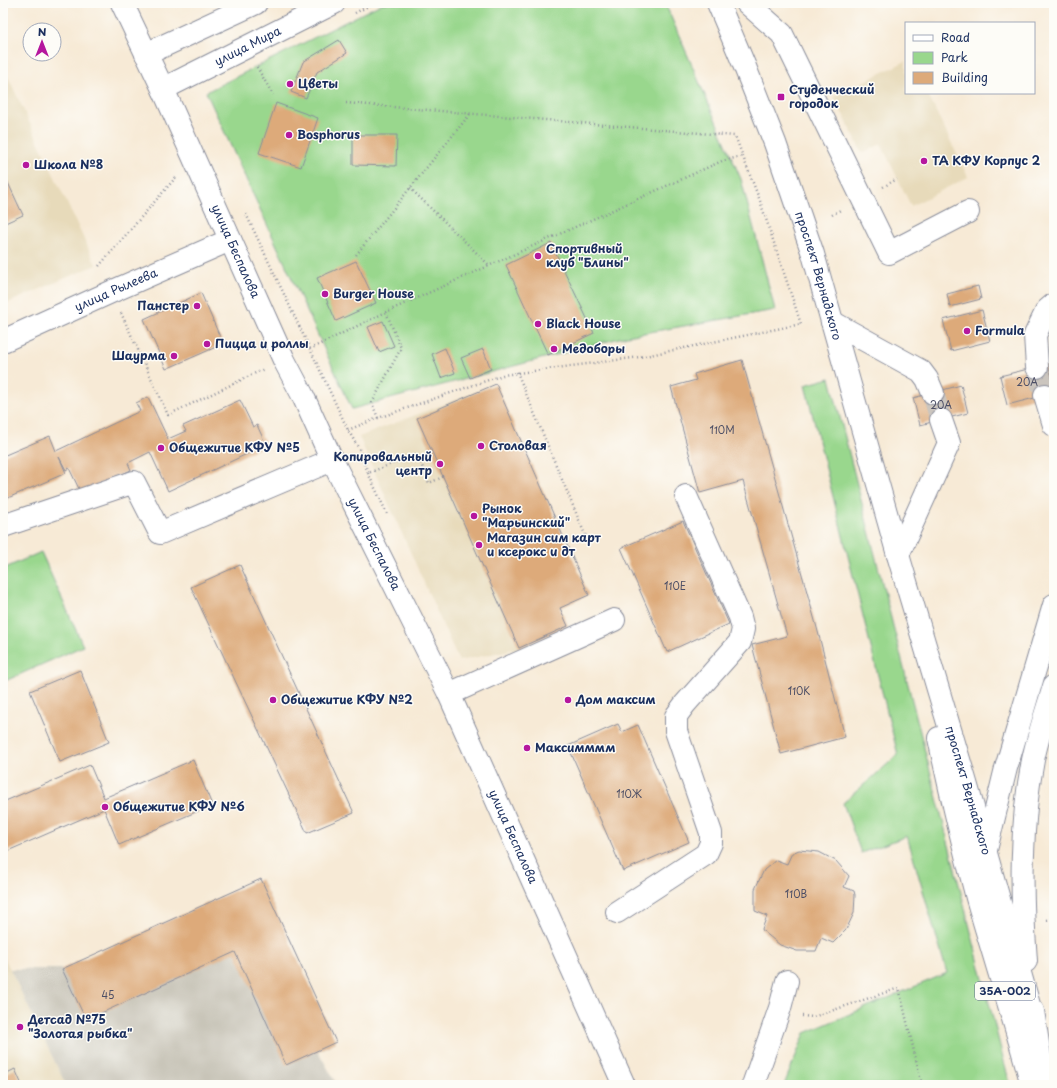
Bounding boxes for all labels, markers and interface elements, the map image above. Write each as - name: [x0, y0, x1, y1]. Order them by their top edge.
- street label: улица Мира: [211, 21, 284, 70]
- north arrow: [22, 22, 62, 62]
- legend: [905, 22, 1035, 94]
- text: N: [38, 23, 47, 40]
- text: Road: [941, 28, 970, 46]
- text: Park: [941, 48, 968, 66]
- text: Building: [941, 68, 988, 86]
- place label: Цветы: [298, 74, 338, 92]
- marker: Цветы: [285, 79, 295, 89]
- place label: Студенческий городок: [789, 80, 874, 112]
- marker: Студенческий городок: [776, 92, 786, 102]
- place label: Bosphorus: [297, 125, 360, 143]
- marker: Bosphorus: [284, 130, 294, 140]
- place label: ТА КФУ Корпус 2: [932, 151, 1041, 169]
- place label: Школа №8: [34, 155, 103, 173]
- marker: ТА КФУ Корпус 2: [919, 156, 929, 166]
- marker: Школа №8: [21, 160, 31, 170]
- street label: улица Беспалова: [207, 201, 265, 301]
- street label: проспект Вернадского: [791, 209, 847, 342]
- place label: Спортивный клуб "Блины": [546, 239, 629, 271]
- marker: Спортивный клуб "Блины": [533, 251, 543, 261]
- street label: улица Рылеева: [71, 263, 160, 315]
- place label: Burger House: [333, 284, 414, 302]
- marker: Burger House: [320, 289, 330, 299]
- place label: Панстер: [137, 296, 189, 314]
- marker: Панстер: [192, 301, 202, 311]
- place label: Black House: [546, 314, 621, 332]
- marker: Black House: [533, 319, 543, 329]
- place label: Formula: [975, 321, 1025, 339]
- marker: Formula: [962, 326, 972, 336]
- place label: Пицца и роллы: [215, 334, 309, 352]
- marker: Пицца и роллы: [202, 339, 212, 349]
- place label: Медоборы: [562, 339, 625, 357]
- marker: Медоборы: [549, 344, 559, 354]
- place label: Шаурма: [112, 346, 167, 364]
- marker: Шаурма: [169, 351, 179, 361]
- house number: 20А: [1016, 374, 1038, 389]
- house number: 20А: [930, 397, 952, 412]
- house number: 110М: [709, 422, 735, 437]
- place label: Столовая: [489, 436, 547, 454]
- place label: Общежитие КФУ №5: [169, 438, 300, 456]
- marker: Столовая: [476, 441, 486, 451]
- marker: Общежитие КФУ №5: [156, 443, 166, 453]
- place label: Копировальный центр: [333, 447, 432, 479]
- marker: Копировальный центр: [435, 459, 445, 469]
- street label: улица Беспалова: [344, 494, 406, 593]
- place label: Рынок "Марьинский": [482, 499, 570, 531]
- marker: Рынок "Марьинский": [469, 511, 479, 521]
- place label: Магазин сим карт и ксерокс и дт: [487, 528, 602, 560]
- marker: Магазин сим карт и ксерокс и дт: [474, 540, 484, 550]
- house number: 110Е: [664, 578, 686, 593]
- house number: 110К: [788, 683, 810, 698]
- place label: Общежитие КФУ №2: [281, 690, 413, 708]
- place label: Дом максим: [575, 690, 656, 708]
- marker: Общежитие КФУ №2: [268, 695, 278, 705]
- marker: Дом максим: [563, 695, 573, 705]
- street label: проспект Вернадского: [941, 724, 996, 857]
- place label: Максимммм: [535, 738, 615, 756]
- marker: Максимммм: [522, 743, 532, 753]
- street label: улица Беспалова: [485, 786, 543, 887]
- house number: 110Ж: [616, 786, 642, 801]
- place label: Общежитие КФУ №6: [113, 797, 245, 815]
- marker: Общежитие КФУ №6: [100, 802, 110, 812]
- house number: 110В: [785, 886, 808, 901]
- road number: 35А-002: [975, 982, 1035, 1000]
- house number: 45: [102, 987, 114, 1002]
- place label: Детсад №75 "Золотая рыбка": [27, 1010, 132, 1042]
- marker: Детсад №75 "Золотая рыбка": [15, 1022, 25, 1032]

